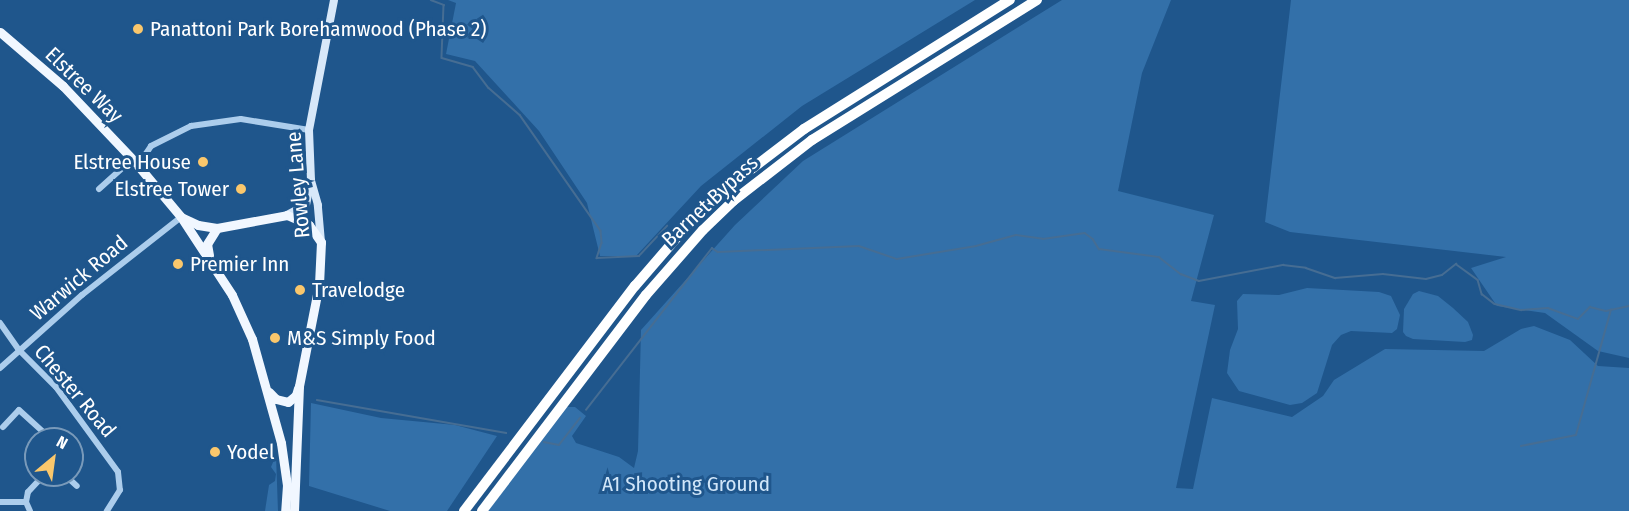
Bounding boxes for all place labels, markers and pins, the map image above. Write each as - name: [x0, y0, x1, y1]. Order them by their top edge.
- place label: Panattoni Park Borehamwood (Phase 2): [150, 16, 486, 42]
- marker: Panattoni Park Borehamwood (Phase 2): [131, 22, 145, 36]
- place label: Elstree House: [73, 149, 191, 175]
- marker: Elstree House: [196, 155, 210, 169]
- place label: Elstree Tower: [114, 176, 229, 202]
- marker: Elstree Tower: [234, 182, 248, 196]
- place label: Premier Inn: [190, 251, 289, 277]
- marker: Premier Inn: [171, 257, 185, 271]
- place label: Travelodge: [312, 277, 405, 303]
- marker: Travelodge: [293, 283, 307, 297]
- place label: M&S Simply Food: [287, 325, 436, 351]
- marker: M&S Simply Food: [268, 331, 282, 345]
- place label: Yodel: [227, 439, 274, 465]
- marker: Yodel: [208, 445, 222, 459]

